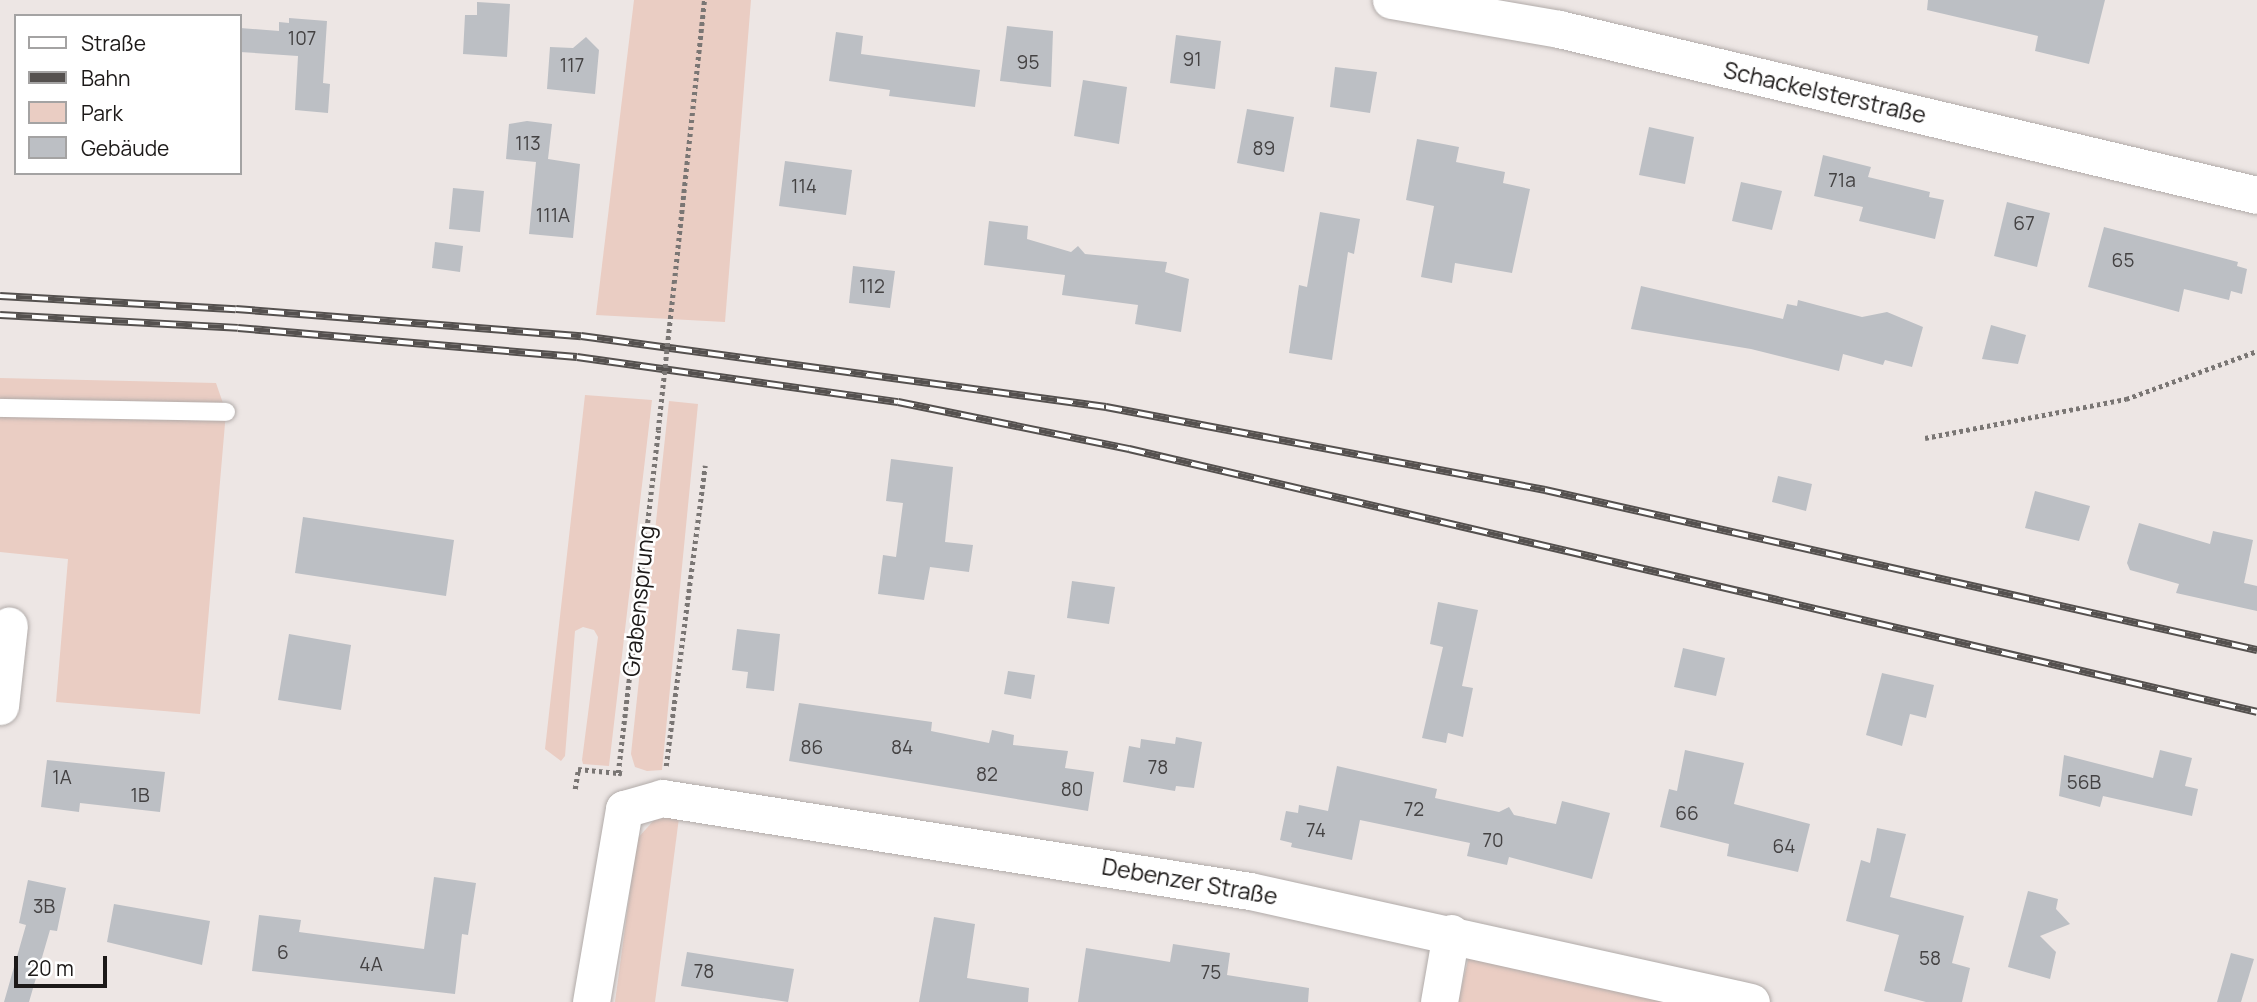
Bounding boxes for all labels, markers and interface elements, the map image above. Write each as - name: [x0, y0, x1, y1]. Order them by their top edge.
- legend: [14, 14, 242, 175]
- house number: 107: [288, 28, 316, 50]
- text: Straße: [81, 29, 146, 57]
- house number: 91: [1182, 49, 1202, 71]
- house number: 95: [1017, 52, 1039, 74]
- house number: 117: [560, 55, 584, 77]
- street label: Schackelsterstraße: [1721, 55, 1929, 129]
- text: Bahn: [81, 64, 131, 92]
- text: Park: [81, 99, 123, 127]
- house number: 113: [515, 133, 541, 155]
- text: Gebäude: [81, 134, 169, 162]
- house number: 89: [1253, 138, 1275, 160]
- house number: 71a: [1828, 170, 1856, 192]
- house number: 114: [791, 176, 817, 198]
- house number: 111A: [536, 205, 570, 227]
- house number: 67: [2013, 213, 2035, 235]
- house number: 65: [2112, 250, 2134, 272]
- house number: 112: [859, 276, 885, 298]
- street label: Grabensprung: [616, 524, 660, 678]
- house number: 86: [801, 737, 823, 759]
- house number: 84: [891, 737, 913, 759]
- house number: 78: [1148, 757, 1168, 779]
- house number: 82: [976, 764, 998, 786]
- house number: 1A: [52, 767, 72, 789]
- house number: 56B: [2067, 772, 2101, 794]
- house number: 80: [1061, 779, 1083, 801]
- house number: 1B: [130, 785, 150, 807]
- house number: 72: [1404, 799, 1424, 821]
- house number: 66: [1675, 803, 1699, 825]
- house number: 74: [1306, 820, 1326, 842]
- house number: 70: [1482, 830, 1504, 852]
- house number: 64: [1773, 836, 1795, 858]
- street label: Debenzer Straße: [1100, 852, 1280, 910]
- house number: 3B: [33, 896, 55, 918]
- scale bar: [18, 942, 110, 986]
- house number: 6: [277, 942, 289, 964]
- house number: 58: [1919, 948, 1941, 970]
- text: 20 m: [27, 954, 74, 982]
- house number: 4A: [359, 954, 383, 976]
- house number: 78: [694, 961, 714, 983]
- house number: 75: [1201, 962, 1221, 984]

